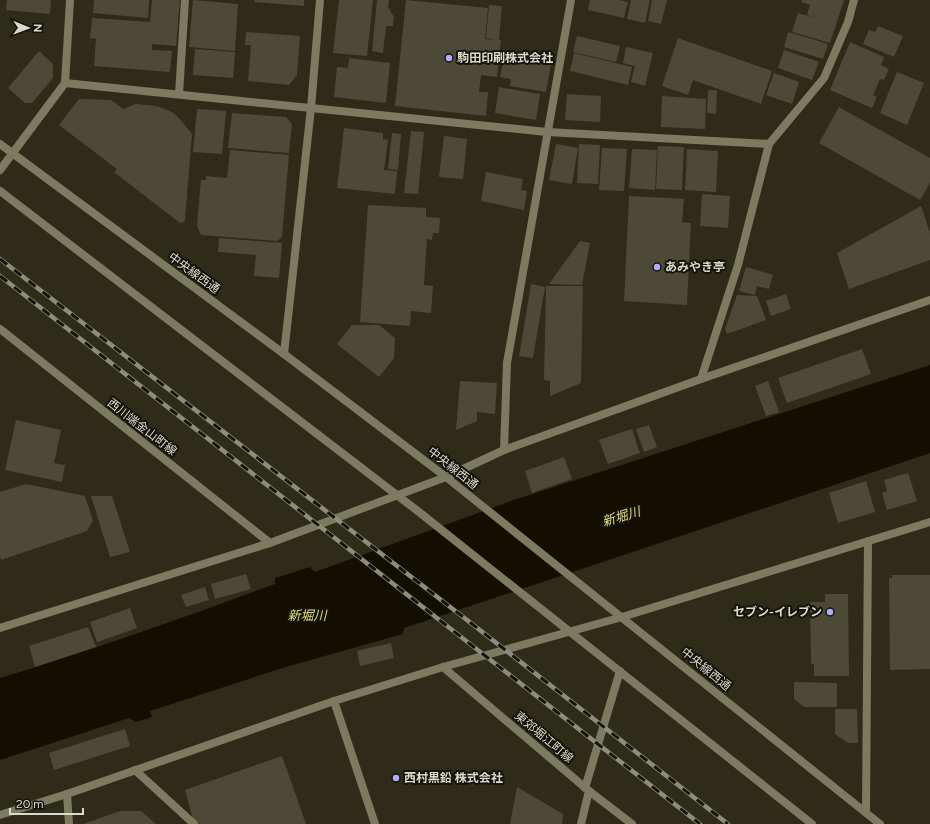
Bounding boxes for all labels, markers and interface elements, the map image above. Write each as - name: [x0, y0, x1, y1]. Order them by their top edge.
- north arrow: [8, 8, 48, 48]
- text: N: [31, 24, 44, 33]
- place label: 駒田印刷株式会社: [457, 51, 553, 65]
- marker: 駒田印刷株式会社: [444, 53, 454, 63]
- street label: 中央線西通: [166, 250, 222, 296]
- place label: あみやき亭: [665, 260, 725, 274]
- marker: あみやき亭: [652, 262, 662, 272]
- street label: 西川端金山町線: [105, 396, 179, 458]
- street label: 中央線西通: [425, 444, 481, 492]
- water label: 新堀川: [600, 503, 644, 529]
- place label: セブン-イレブン: [733, 605, 822, 619]
- marker: セブン-イレブン: [825, 607, 835, 617]
- water label: 新堀川: [287, 608, 328, 623]
- street label: 中央線西通: [678, 645, 734, 693]
- street label: 東郊堀江町線: [512, 708, 576, 766]
- place label: 西村黒鉛 株式会社: [404, 771, 503, 785]
- marker: 西村黒鉛 株式会社: [391, 773, 401, 783]
- scale bar: [10, 790, 83, 816]
- text: 20 m: [16, 797, 44, 811]

